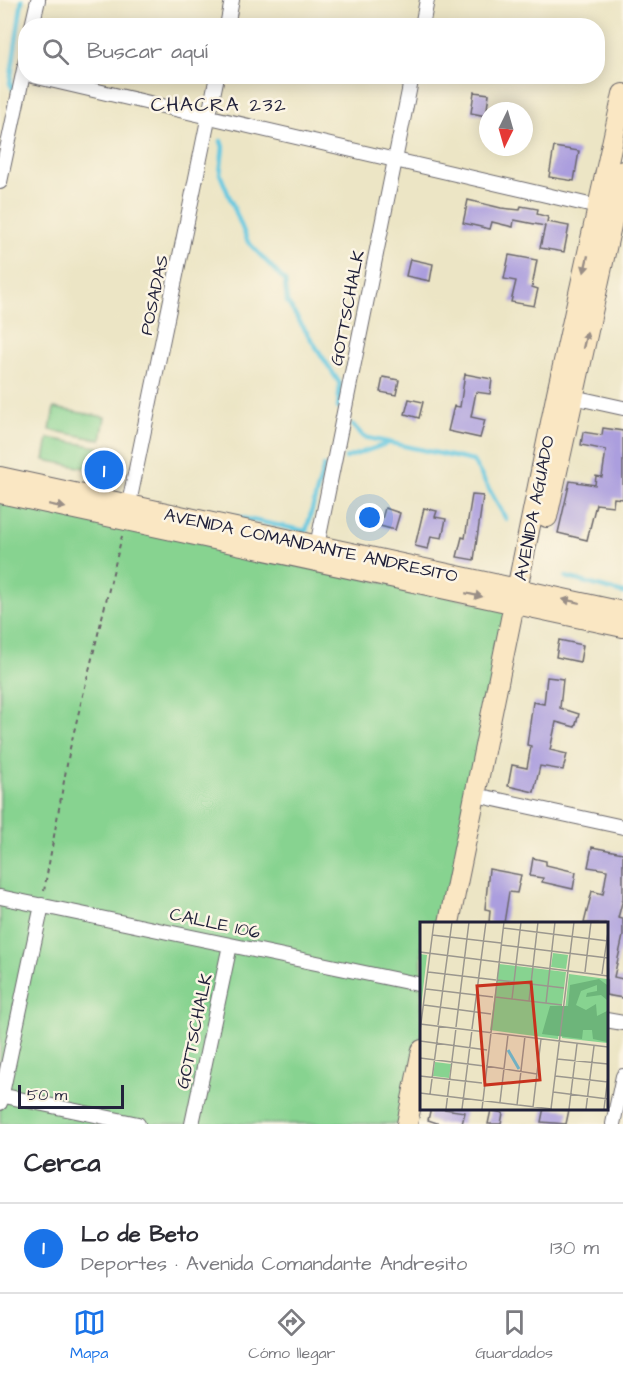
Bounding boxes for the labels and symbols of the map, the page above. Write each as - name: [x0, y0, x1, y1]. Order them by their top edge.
- district label: CHACRA 232: [151, 91, 287, 119]
- north arrow: [479, 102, 533, 156]
- street label: GOTTSCHALK: [324, 248, 371, 368]
- street label: POSADAS: [134, 253, 175, 338]
- one-way arrow: [580, 255, 590, 273]
- one-way arrow: [581, 331, 591, 349]
- street label: AVENIDA AGUADO: [508, 433, 561, 583]
- pin: 1: [84, 448, 124, 492]
- one-way arrow: [48, 502, 67, 511]
- street label: AVENIDA COMANDANTE ANDRESITO: [162, 502, 460, 589]
- your location: [355, 503, 384, 532]
- one-way arrow: [464, 591, 483, 601]
- one-way arrow: [561, 595, 580, 605]
- street label: CALLE 106: [167, 902, 262, 945]
- inset map: [420, 922, 608, 1109]
- street label: GOTTSCHALK: [170, 971, 219, 1091]
- scale bar: [18, 1082, 124, 1110]

